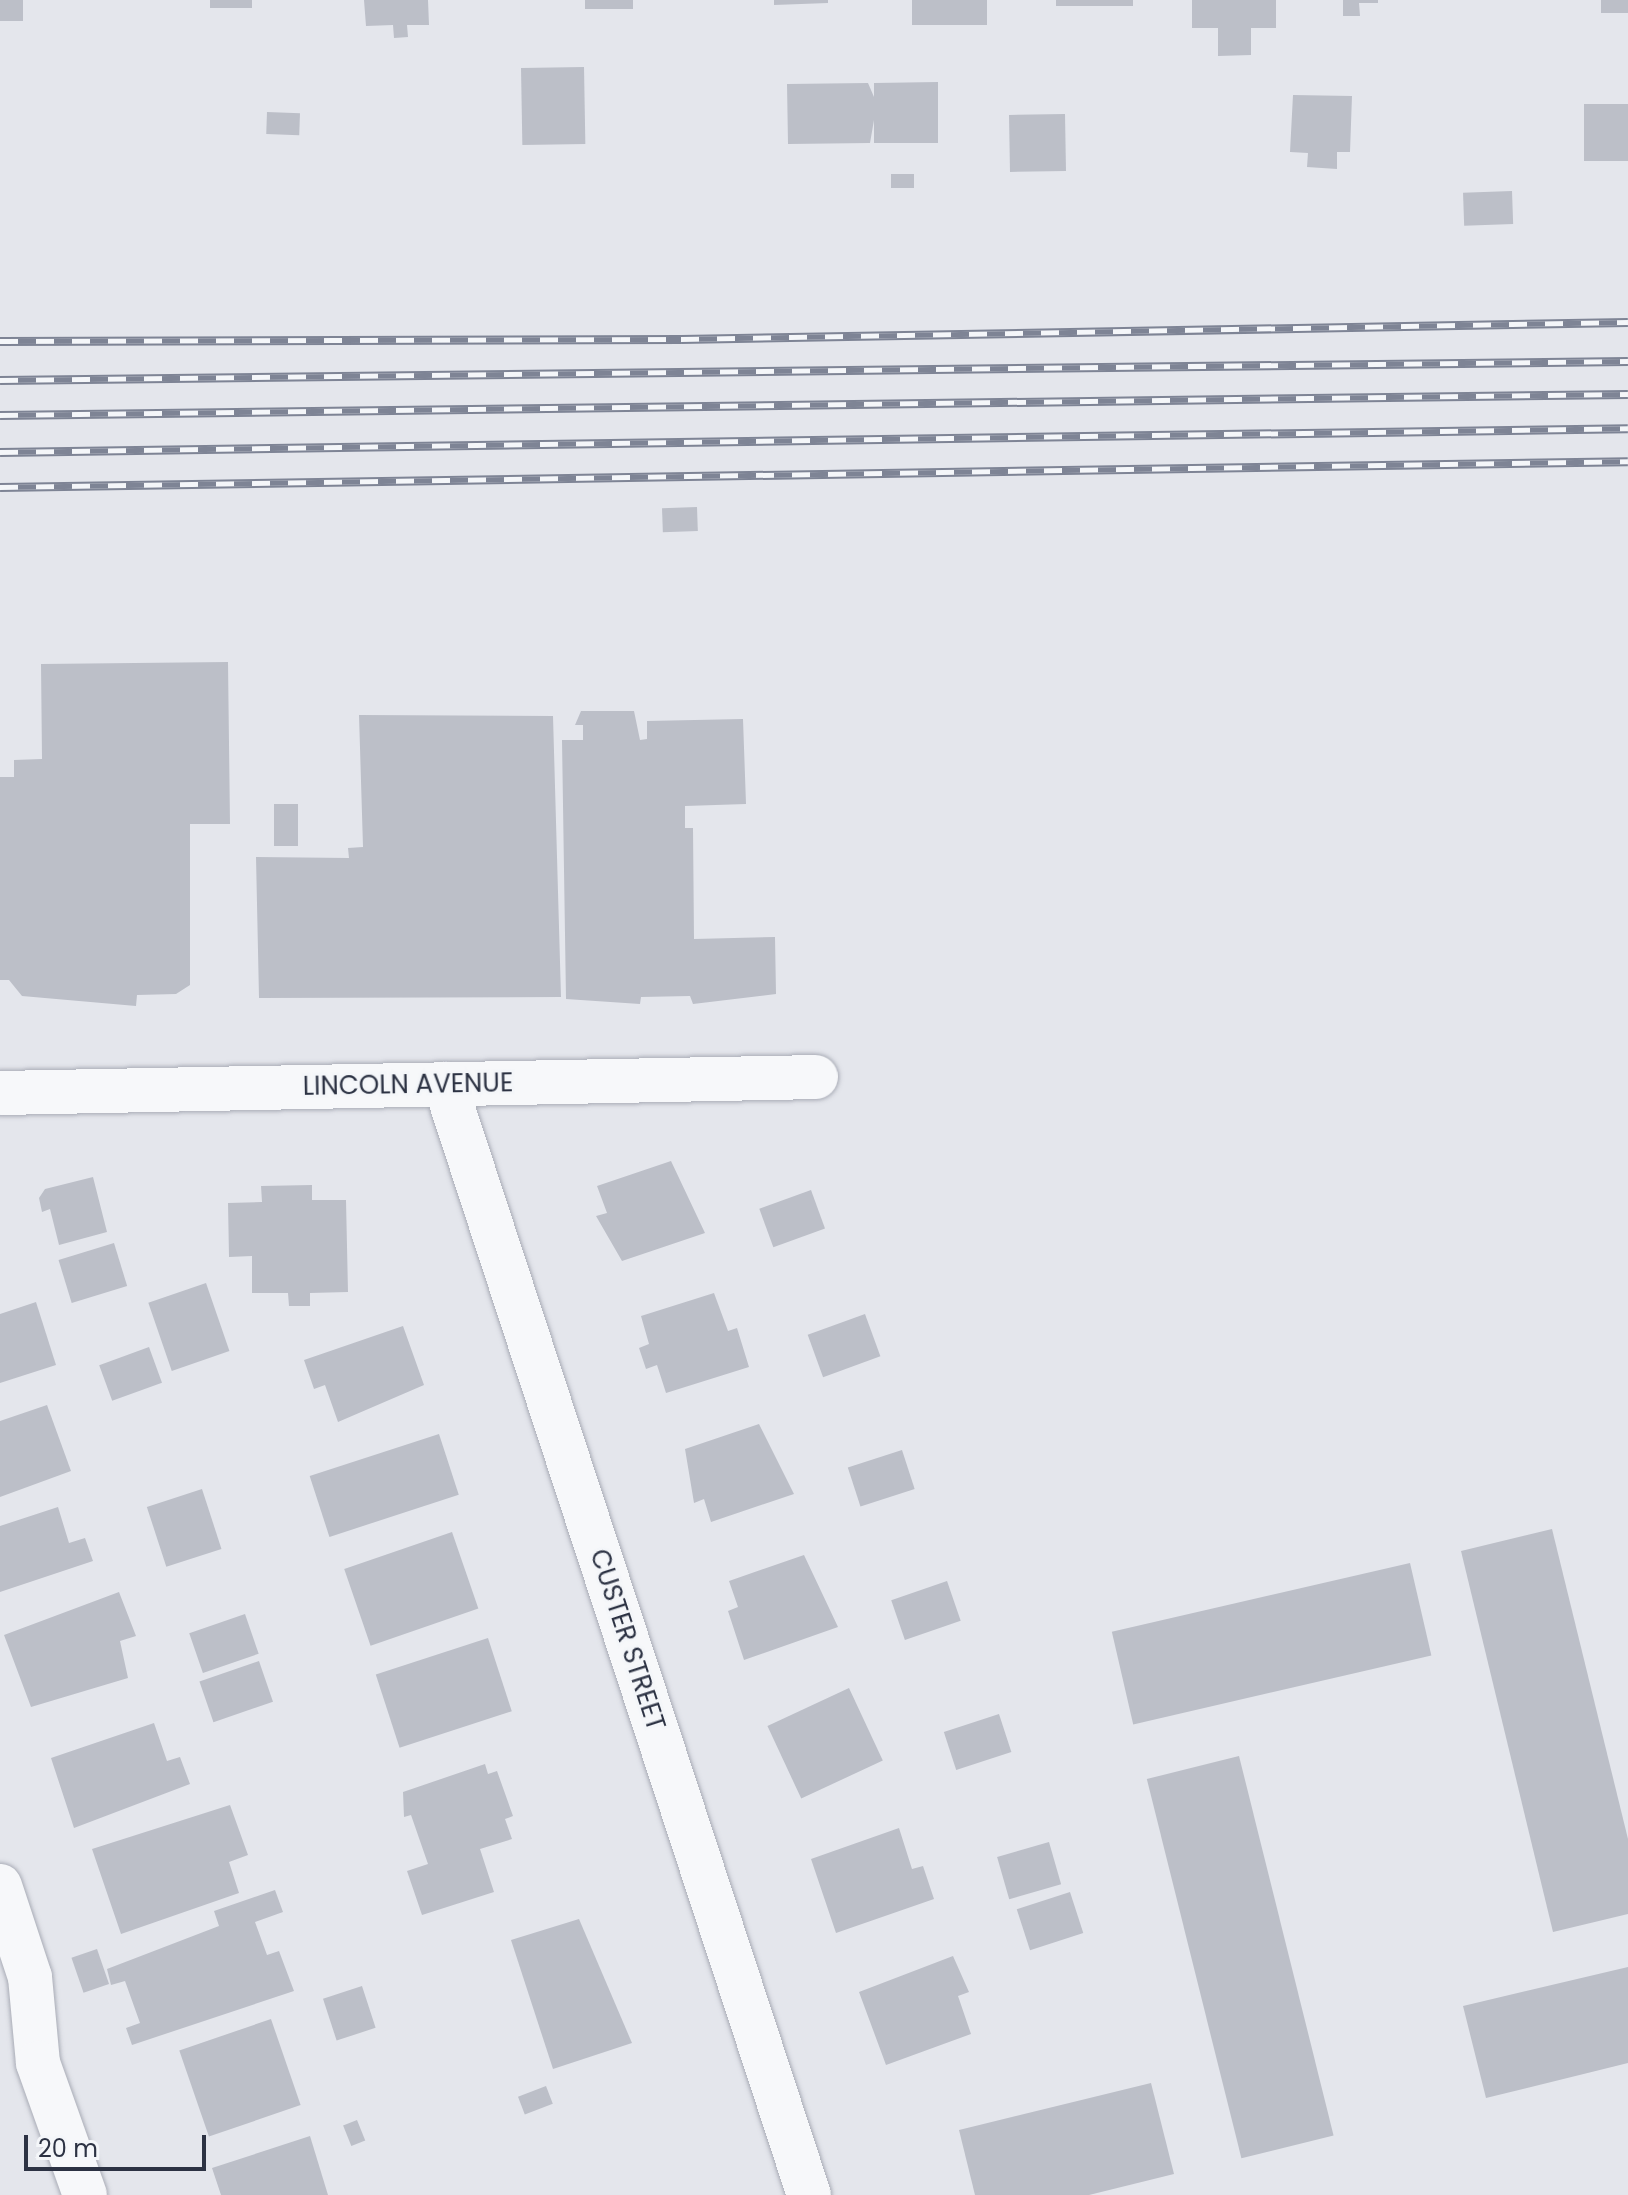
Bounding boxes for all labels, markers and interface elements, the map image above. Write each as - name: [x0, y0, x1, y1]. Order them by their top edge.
- street label: LINCOLN AVENUE: [303, 1068, 513, 1102]
- street label: CUSTER STREET: [583, 1545, 671, 1735]
- scale bar: [28, 2119, 210, 2169]
- text: 20 m: [38, 2132, 98, 2165]

